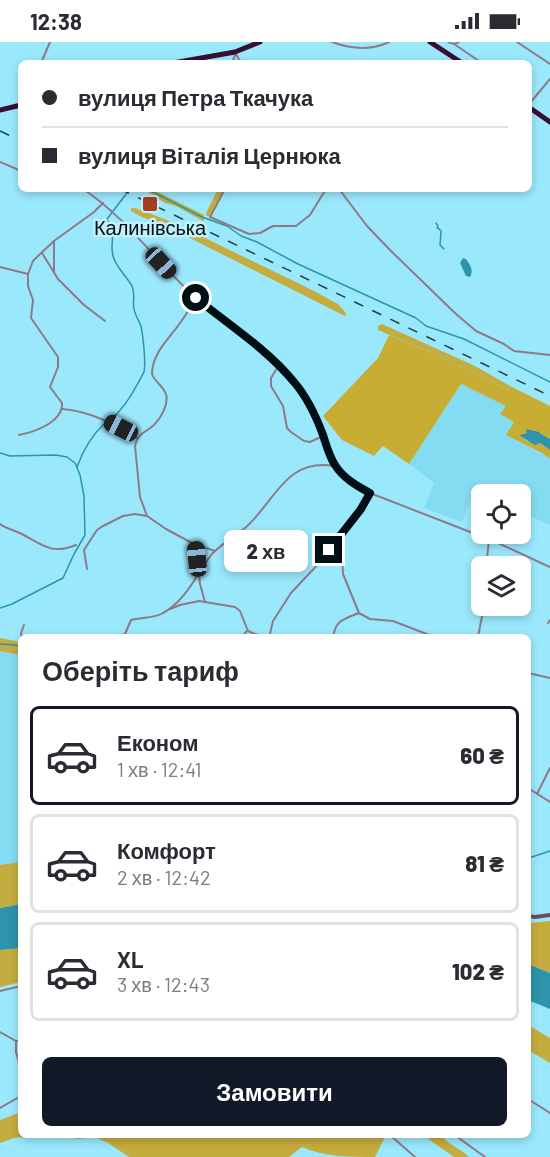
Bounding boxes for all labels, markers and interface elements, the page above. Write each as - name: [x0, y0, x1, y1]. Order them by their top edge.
- text: 12:38: [30, 8, 82, 34]
- text: вулиця Петра Ткачука: [78, 84, 313, 110]
- text: вулиця Віталія Цернюка: [78, 142, 341, 168]
- marker: Калинівська: [141, 195, 159, 213]
- place label: Калинівська: [94, 215, 207, 239]
- car: [142, 244, 180, 282]
- route start: [182, 284, 209, 311]
- car: [101, 412, 141, 444]
- map controls: [471, 484, 531, 616]
- button: locate: [471, 484, 531, 544]
- callout: 2 хв: [224, 529, 308, 571]
- route end: [315, 536, 342, 563]
- text: 2 хв: [247, 539, 285, 563]
- car: [186, 540, 208, 578]
- button: layers: [471, 556, 531, 616]
- text: Оберіть тариф: [42, 654, 239, 686]
- icon: car: [45, 729, 99, 783]
- text: Економ: [117, 729, 199, 755]
- text: 60 ₴: [460, 742, 504, 768]
- text: 1 хв · 12:41: [117, 757, 202, 781]
- icon: car: [45, 837, 99, 891]
- text: Комфорт: [117, 837, 216, 863]
- text: 81 ₴: [465, 850, 504, 876]
- text: 2 хв · 12:42: [117, 865, 211, 889]
- icon: car: [45, 945, 99, 999]
- text: XL: [117, 946, 143, 972]
- text: 102 ₴: [452, 958, 504, 984]
- text: 3 хв · 12:43: [117, 972, 210, 996]
- button: Замовити: [42, 1057, 507, 1126]

